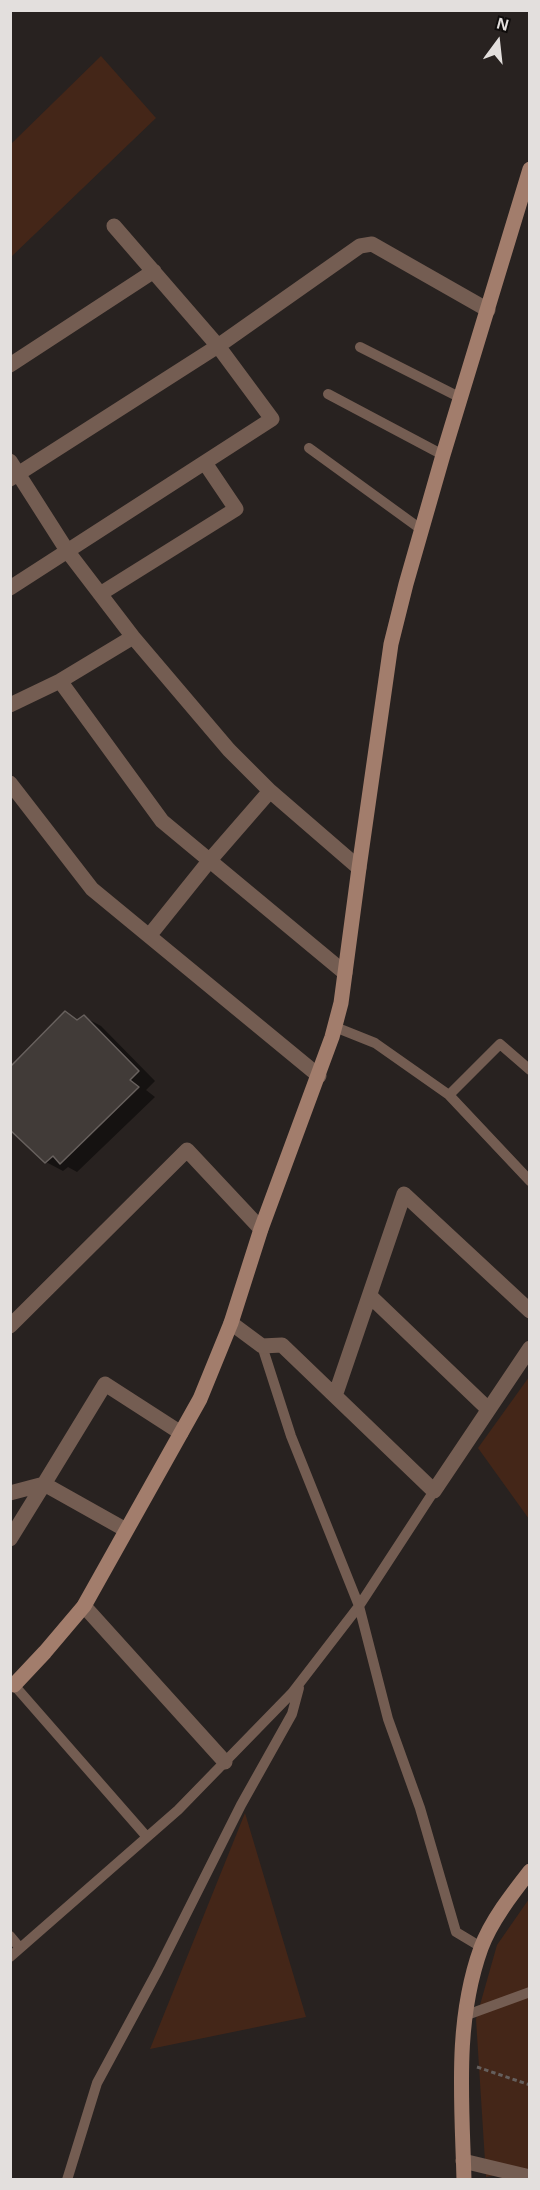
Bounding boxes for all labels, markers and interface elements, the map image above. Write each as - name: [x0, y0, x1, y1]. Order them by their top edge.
- north arrow: [468, 12, 528, 72]
- text: N: [495, 14, 511, 34]

